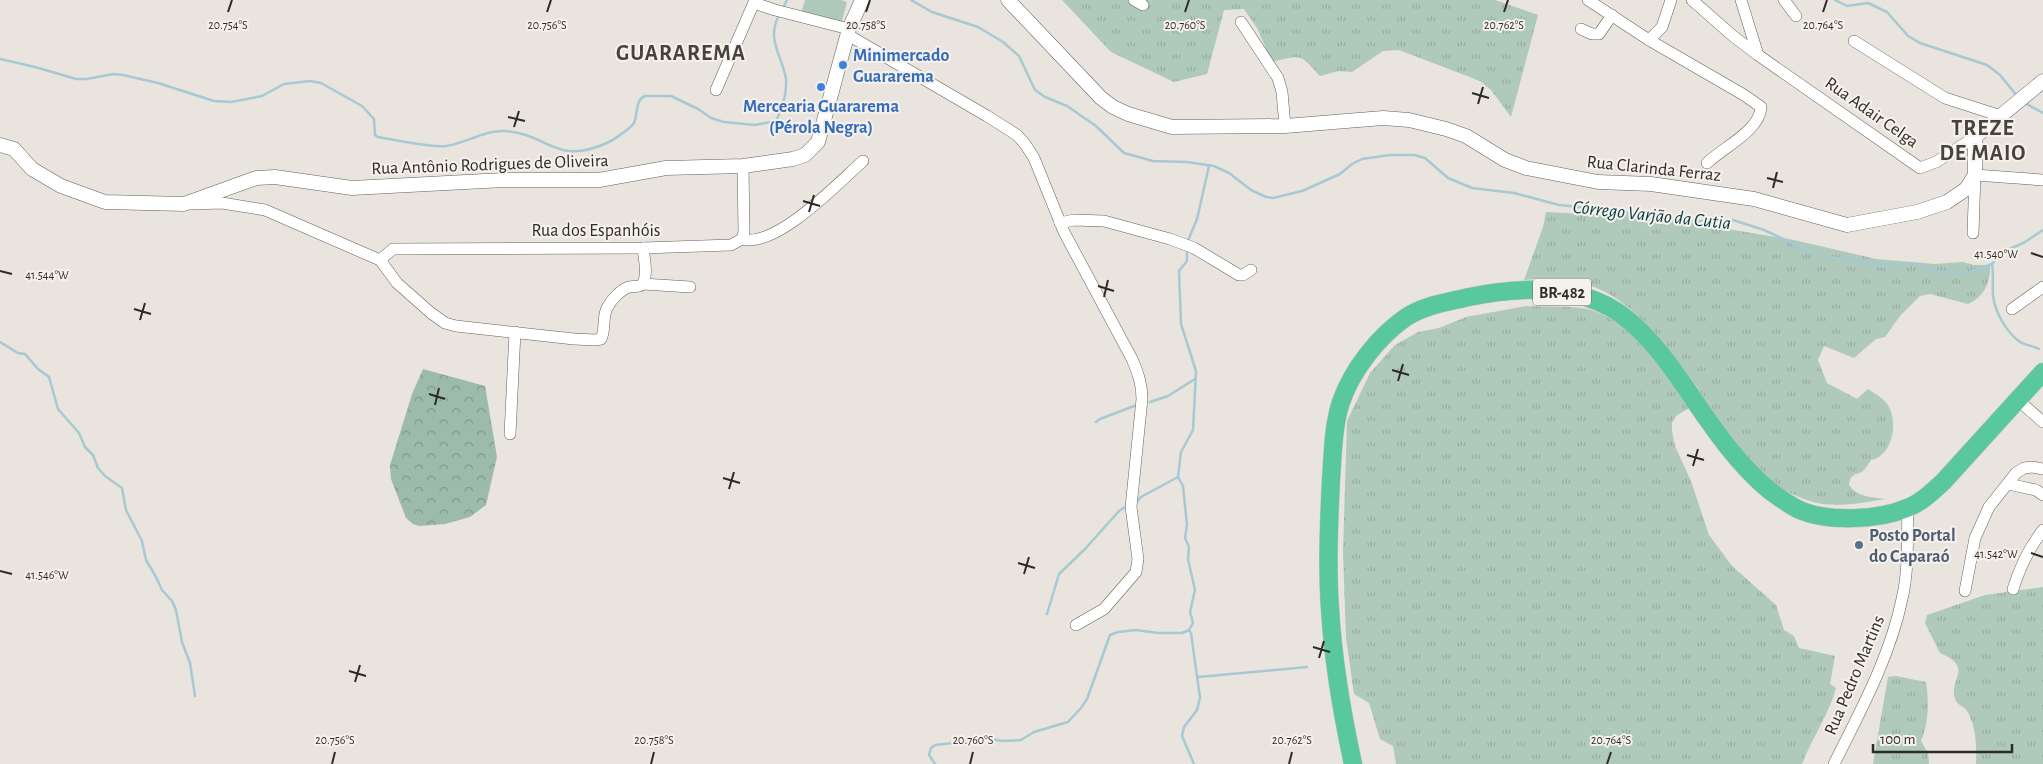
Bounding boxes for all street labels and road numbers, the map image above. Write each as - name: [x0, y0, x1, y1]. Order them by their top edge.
- street label: Rua Adair Celga: [1821, 74, 1921, 152]
- street label: Rua Antônio Rodrigues de Oliveira: [371, 152, 609, 178]
- street label: Rua Clarinda Ferraz: [1586, 153, 1722, 185]
- street label: Rua dos Espanhóis: [531, 222, 661, 240]
- road number: BR-482: [1533, 278, 1591, 306]
- street label: Rua Pedro Martins: [1822, 613, 1888, 738]

